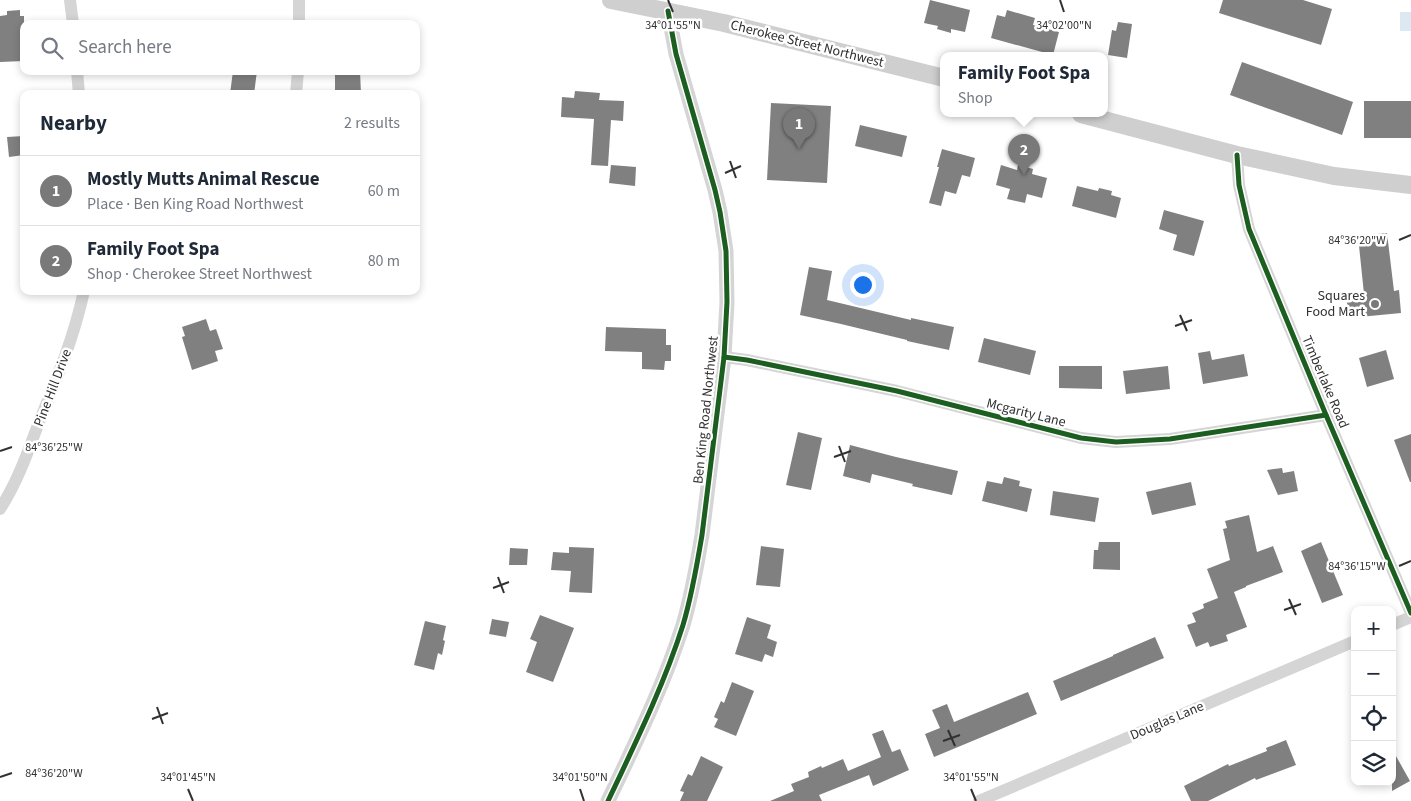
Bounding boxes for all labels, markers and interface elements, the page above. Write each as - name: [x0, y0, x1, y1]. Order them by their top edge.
- street label: Cherokee Street Northwest: [728, 15, 886, 73]
- text: 34°01'55"N: [645, 17, 701, 34]
- text: 34°02'00"N: [1036, 17, 1092, 34]
- search box: [20, 20, 420, 75]
- icon: search: [38, 34, 66, 62]
- text: Search here: [78, 34, 172, 61]
- popup: [940, 52, 1108, 117]
- text: Family Foot Spa: [958, 60, 1090, 87]
- text: Shop: [958, 87, 993, 109]
- text: Nearby: [40, 108, 107, 138]
- pin: 1: [783, 108, 815, 149]
- text: 2 results: [344, 112, 400, 134]
- pin: 2: [1008, 134, 1040, 175]
- text: Mostly Mutts Animal Rescue: [87, 166, 320, 193]
- text: 1: [52, 180, 60, 202]
- text: 60 m: [368, 180, 400, 202]
- text: Place · Ben King Road Northwest: [87, 193, 303, 215]
- text: 84°36'20"W: [1328, 232, 1386, 249]
- text: Family Foot Spa: [87, 236, 219, 263]
- text: 2: [52, 250, 60, 272]
- text: 80 m: [368, 250, 400, 272]
- text: Shop · Cherokee Street Northwest: [87, 263, 312, 285]
- your location: [850, 272, 876, 298]
- place label: Squares Food Mart: [1306, 286, 1365, 322]
- marker: Squares Food Mart: [1369, 298, 1381, 310]
- street label: Timberlake Road: [1296, 332, 1354, 432]
- street label: Ben King Road Northwest: [688, 335, 724, 485]
- street label: Pine Hill Drive: [29, 346, 77, 430]
- street label: Mcgarity Lane: [984, 393, 1068, 433]
- text: 84°36'25"W: [25, 439, 83, 456]
- text: 84°36'15"W: [1328, 558, 1386, 575]
- map controls: [1351, 606, 1396, 786]
- button: +: [1351, 606, 1396, 651]
- button: −: [1351, 651, 1396, 696]
- street label: Douglas Lane: [1127, 696, 1207, 746]
- button: locate: [1351, 696, 1396, 741]
- button: layers: [1351, 741, 1396, 786]
- text: 84°36'20"W: [25, 765, 83, 782]
- text: 34°01'45"N: [160, 769, 216, 786]
- text: 34°01'50"N: [552, 769, 608, 786]
- text: 34°01'55"N: [943, 769, 999, 786]

